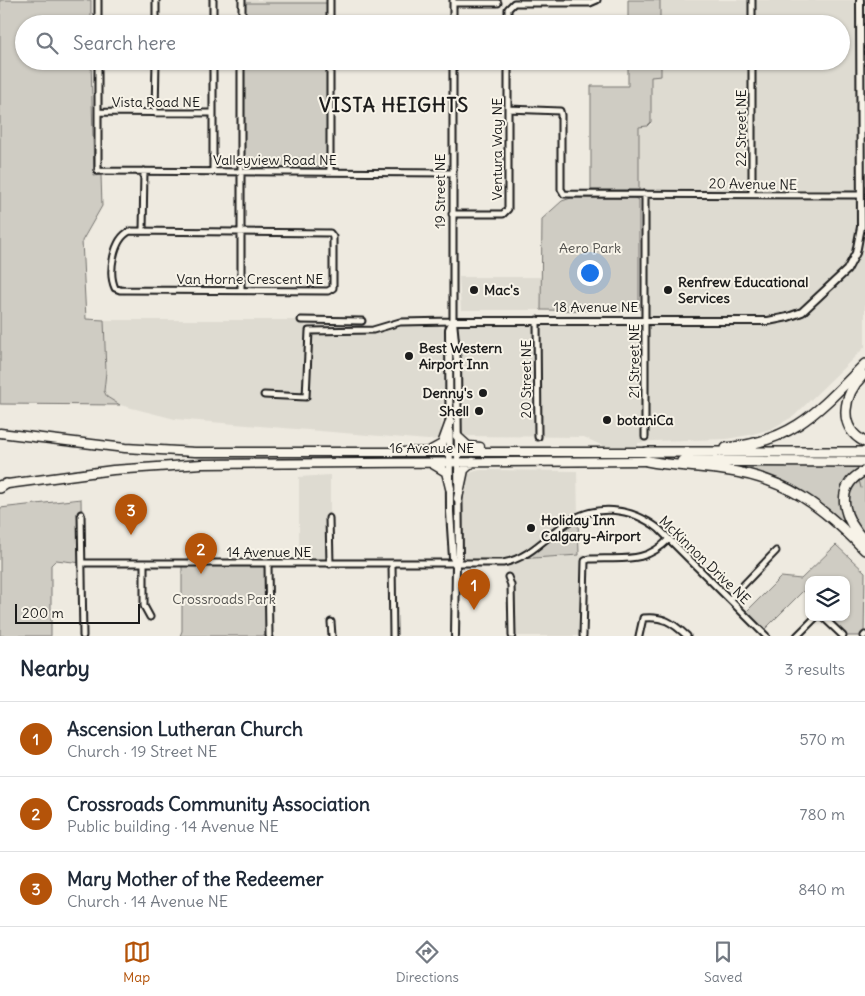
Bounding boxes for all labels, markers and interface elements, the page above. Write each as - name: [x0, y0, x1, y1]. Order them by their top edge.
- search box: [15, 15, 850, 70]
- icon: search: [33, 29, 61, 57]
- text: Search here: [73, 31, 176, 55]
- street label: 22 Street NE: [732, 89, 750, 167]
- street label: Vista Road NE: [112, 93, 200, 111]
- district label: VISTA HEIGHTS: [319, 93, 469, 117]
- street label: Ventura Way NE: [488, 98, 506, 200]
- street label: Valleyview Road NE: [213, 151, 337, 169]
- street label: 19 Street NE: [431, 153, 449, 229]
- street label: 20 Avenue NE: [709, 174, 797, 194]
- park label: Aero Park: [559, 239, 621, 257]
- your location: [577, 260, 603, 286]
- street label: Van Horne Crescent NE: [177, 270, 323, 288]
- place label: Renfrew Educational Services: [678, 273, 808, 307]
- place label: Mac's: [484, 281, 520, 299]
- marker: Mac's: [468, 284, 480, 296]
- marker: Renfrew Educational Services: [662, 284, 674, 296]
- street label: 18 Avenue NE: [553, 298, 639, 316]
- street label: 21 Street NE: [625, 323, 643, 399]
- place label: Best Western Airport Inn: [419, 339, 502, 373]
- street label: 20 Street NE: [517, 340, 535, 418]
- marker: Best Western Airport Inn: [403, 350, 415, 362]
- place label: Denny's: [422, 384, 474, 402]
- marker: Denny's: [477, 387, 489, 399]
- place label: Shell: [439, 402, 469, 420]
- marker: Shell: [473, 405, 485, 417]
- place label: botaniCa: [617, 411, 674, 429]
- marker: botaniCa: [601, 414, 613, 426]
- street label: 16 Avenue NE: [389, 439, 475, 457]
- pin: 3: [115, 494, 147, 535]
- place label: Holiday Inn Calgary-Airport: [541, 511, 641, 545]
- street label: McKinnon Drive NE: [656, 512, 754, 608]
- marker: Holiday Inn Calgary-Airport: [525, 522, 537, 534]
- pin: 2: [185, 533, 217, 574]
- street label: 14 Avenue NE: [226, 543, 312, 561]
- pin: 1: [458, 569, 490, 610]
- map controls: [805, 576, 850, 621]
- button: layers: [805, 576, 850, 621]
- park label: Crossroads Park: [172, 590, 276, 608]
- scale bar: [15, 601, 140, 624]
- text: 200 m: [22, 604, 64, 622]
- text: Nearby: [20, 655, 90, 682]
- text: 3 results: [785, 659, 845, 679]
- text: Ascension Lutheran Church: [67, 717, 303, 741]
- text: 1: [33, 729, 39, 749]
- text: 570 m: [800, 729, 845, 749]
- text: Church · 19 Street NE: [67, 741, 217, 761]
- text: Crossroads Community Association: [67, 792, 370, 816]
- text: 2: [32, 804, 40, 824]
- text: 780 m: [800, 804, 845, 824]
- text: Public building · 14 Avenue NE: [67, 816, 279, 836]
- text: Mary Mother of the Redeemer: [67, 867, 323, 891]
- text: 3: [31, 879, 41, 899]
- text: 840 m: [798, 879, 845, 899]
- text: Church · 14 Avenue NE: [67, 891, 228, 911]
- tab: Map: [123, 938, 151, 986]
- tab: Directions: [396, 938, 459, 986]
- tab: Saved: [704, 938, 742, 986]

